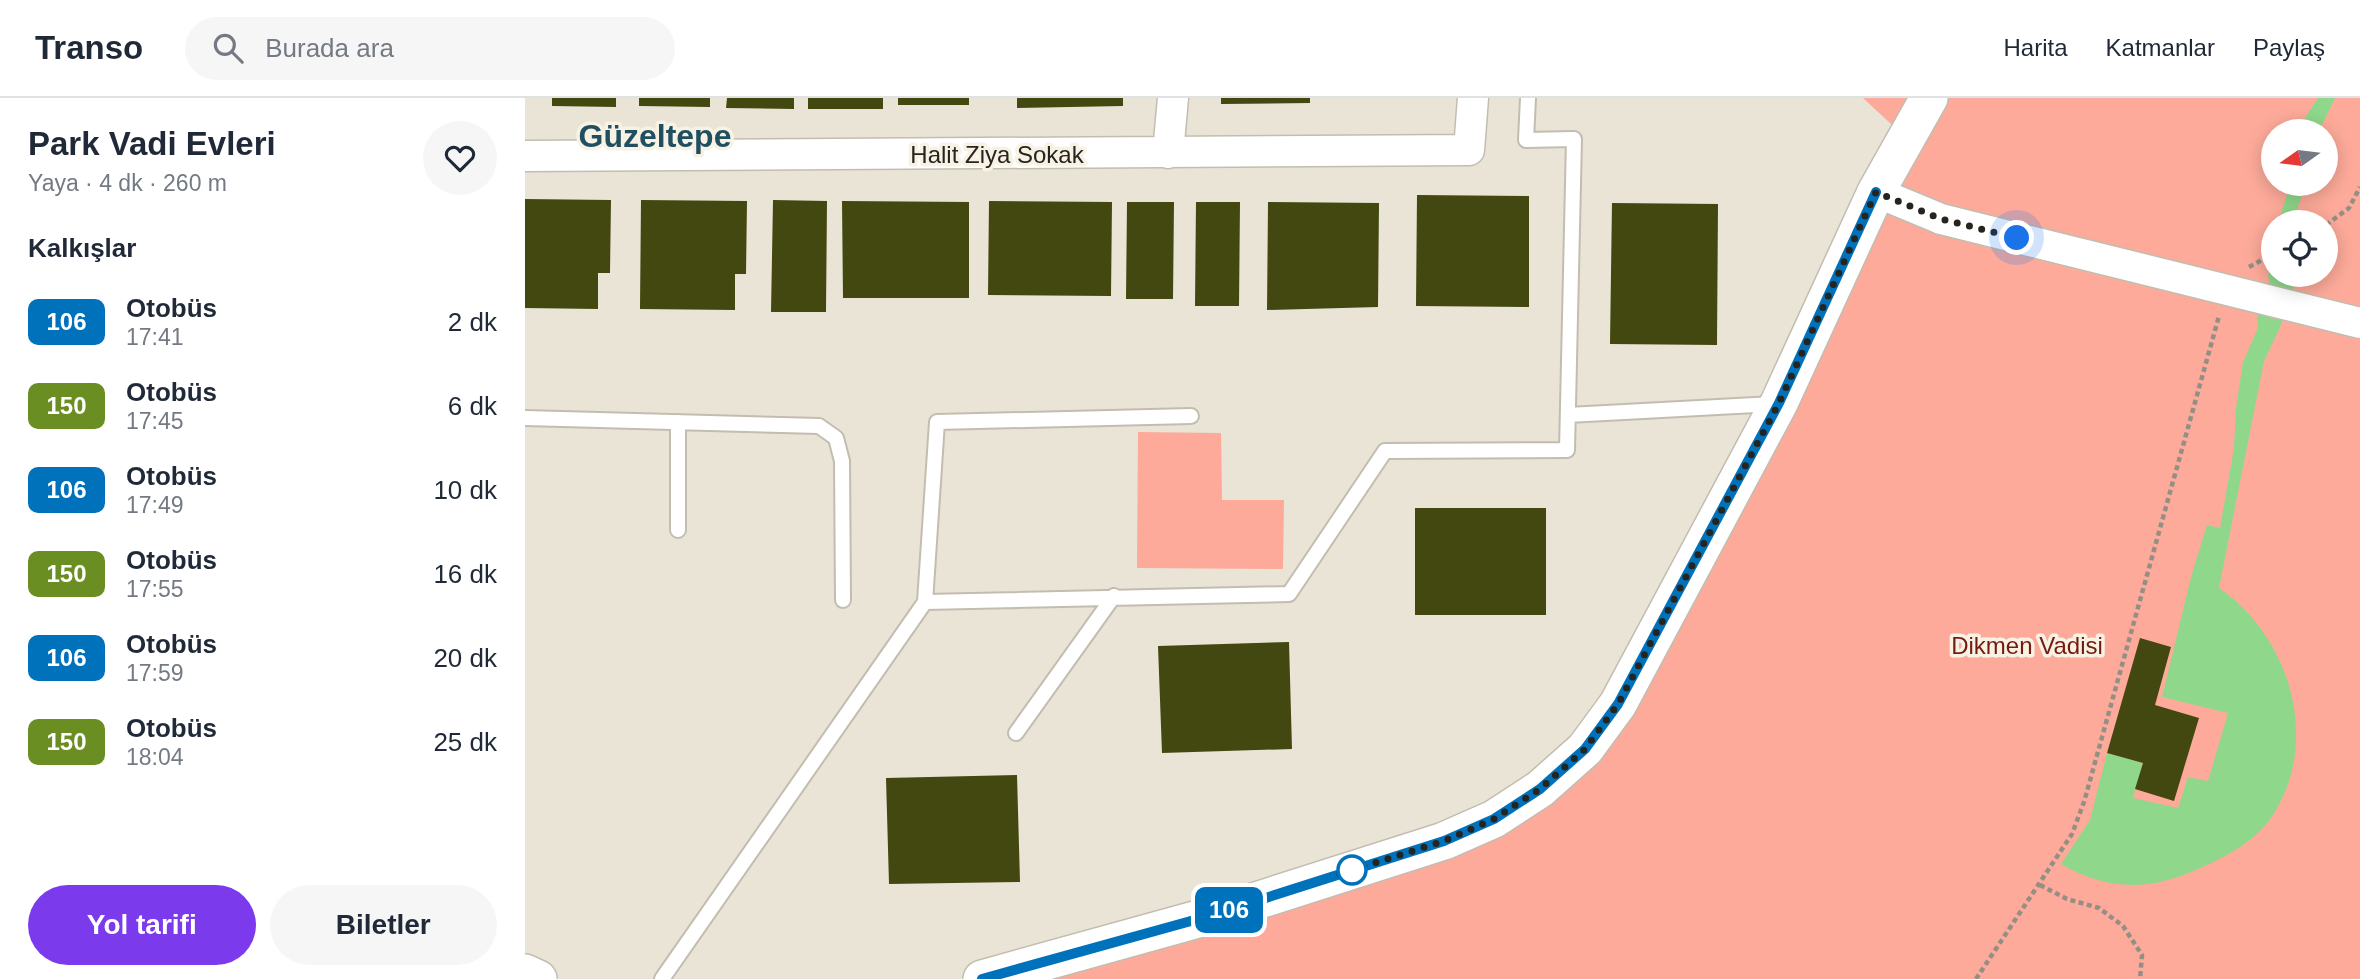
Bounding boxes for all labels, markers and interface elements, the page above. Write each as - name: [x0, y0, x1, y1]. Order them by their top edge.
- search box: [185, 17, 675, 80]
- text: Transo: [35, 29, 143, 66]
- icon: search: [209, 29, 247, 67]
- text: Burada ara: [265, 33, 394, 63]
- text: Harita: [2004, 34, 2068, 61]
- text: Katmanlar: [2106, 34, 2215, 61]
- text: Paylaş: [2253, 34, 2325, 61]
- district label: Güzeltepe: [579, 118, 731, 154]
- north arrow: [2261, 119, 2338, 196]
- map controls: [2261, 119, 2338, 287]
- button: heart: [423, 121, 497, 195]
- text: Park Vadi Evleri: [28, 125, 276, 162]
- street label: Halit Ziya Sokak: [910, 141, 1085, 168]
- text: Yaya · 4 dk · 260 m: [28, 170, 227, 196]
- button: locate: [2261, 210, 2338, 287]
- your location: [1999, 220, 2034, 255]
- text: Kalkışlar: [28, 233, 136, 263]
- text: Otobüs: [126, 293, 217, 323]
- text: 2 dk: [448, 307, 497, 337]
- text: 106: [46, 308, 87, 335]
- text: 17:41: [126, 324, 184, 350]
- text: Otobüs: [126, 377, 217, 407]
- text: 6 dk: [448, 391, 497, 421]
- text: 150: [46, 392, 87, 419]
- text: 17:45: [126, 408, 184, 434]
- text: Otobüs: [126, 461, 217, 491]
- text: 10 dk: [433, 475, 497, 505]
- text: 106: [46, 476, 87, 503]
- text: 17:49: [126, 492, 184, 518]
- text: Otobüs: [126, 545, 217, 575]
- text: 16 dk: [433, 559, 497, 589]
- text: 150: [46, 560, 87, 587]
- text: 17:55: [126, 576, 184, 602]
- text: Otobüs: [126, 629, 217, 659]
- park label: Dikmen Vadisi: [1951, 632, 2103, 659]
- text: 20 dk: [433, 643, 497, 673]
- text: 106: [46, 644, 87, 671]
- text: 17:59: [126, 660, 184, 686]
- text: Otobüs: [126, 713, 217, 743]
- text: 25 dk: [433, 727, 497, 757]
- text: 150: [46, 728, 87, 755]
- text: 18:04: [126, 744, 184, 770]
- unlabelled marker: [1337, 855, 1367, 885]
- button: Yol tarifi: [28, 885, 256, 965]
- button: Biletler: [270, 885, 497, 965]
- line badge: 106: [1189, 887, 1269, 933]
- text: 106: [1209, 896, 1249, 923]

